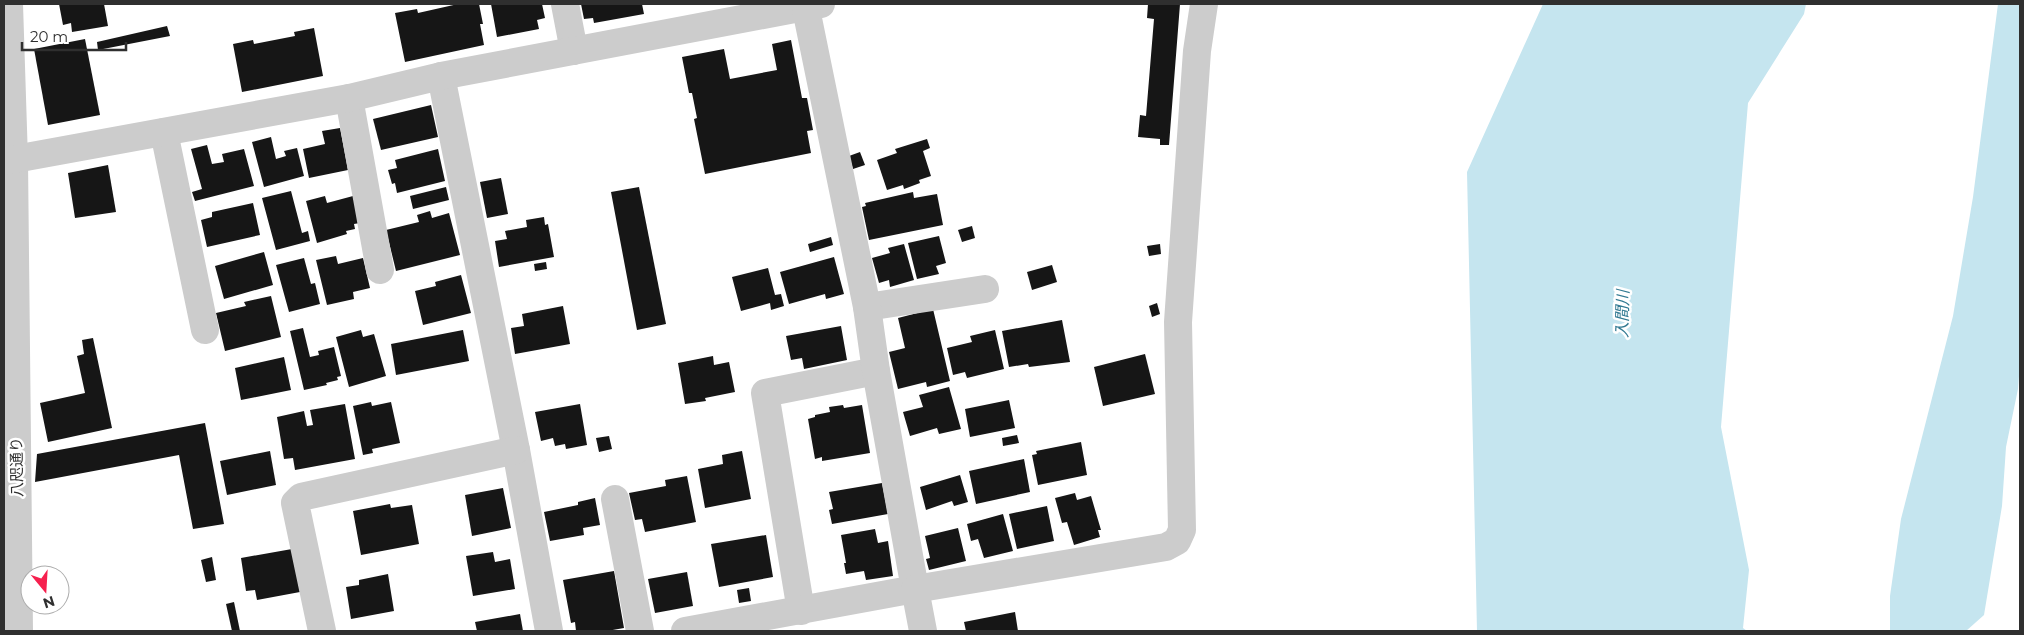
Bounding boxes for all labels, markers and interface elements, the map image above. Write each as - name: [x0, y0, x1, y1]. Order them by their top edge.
- scale bar: [22, 20, 126, 52]
- text: 20 m: [30, 27, 68, 46]
- water label: 入間川: [1613, 288, 1632, 338]
- street label: 八咫通り: [6, 437, 27, 497]
- north arrow: [20, 565, 70, 615]
- text: N: [41, 592, 57, 613]

